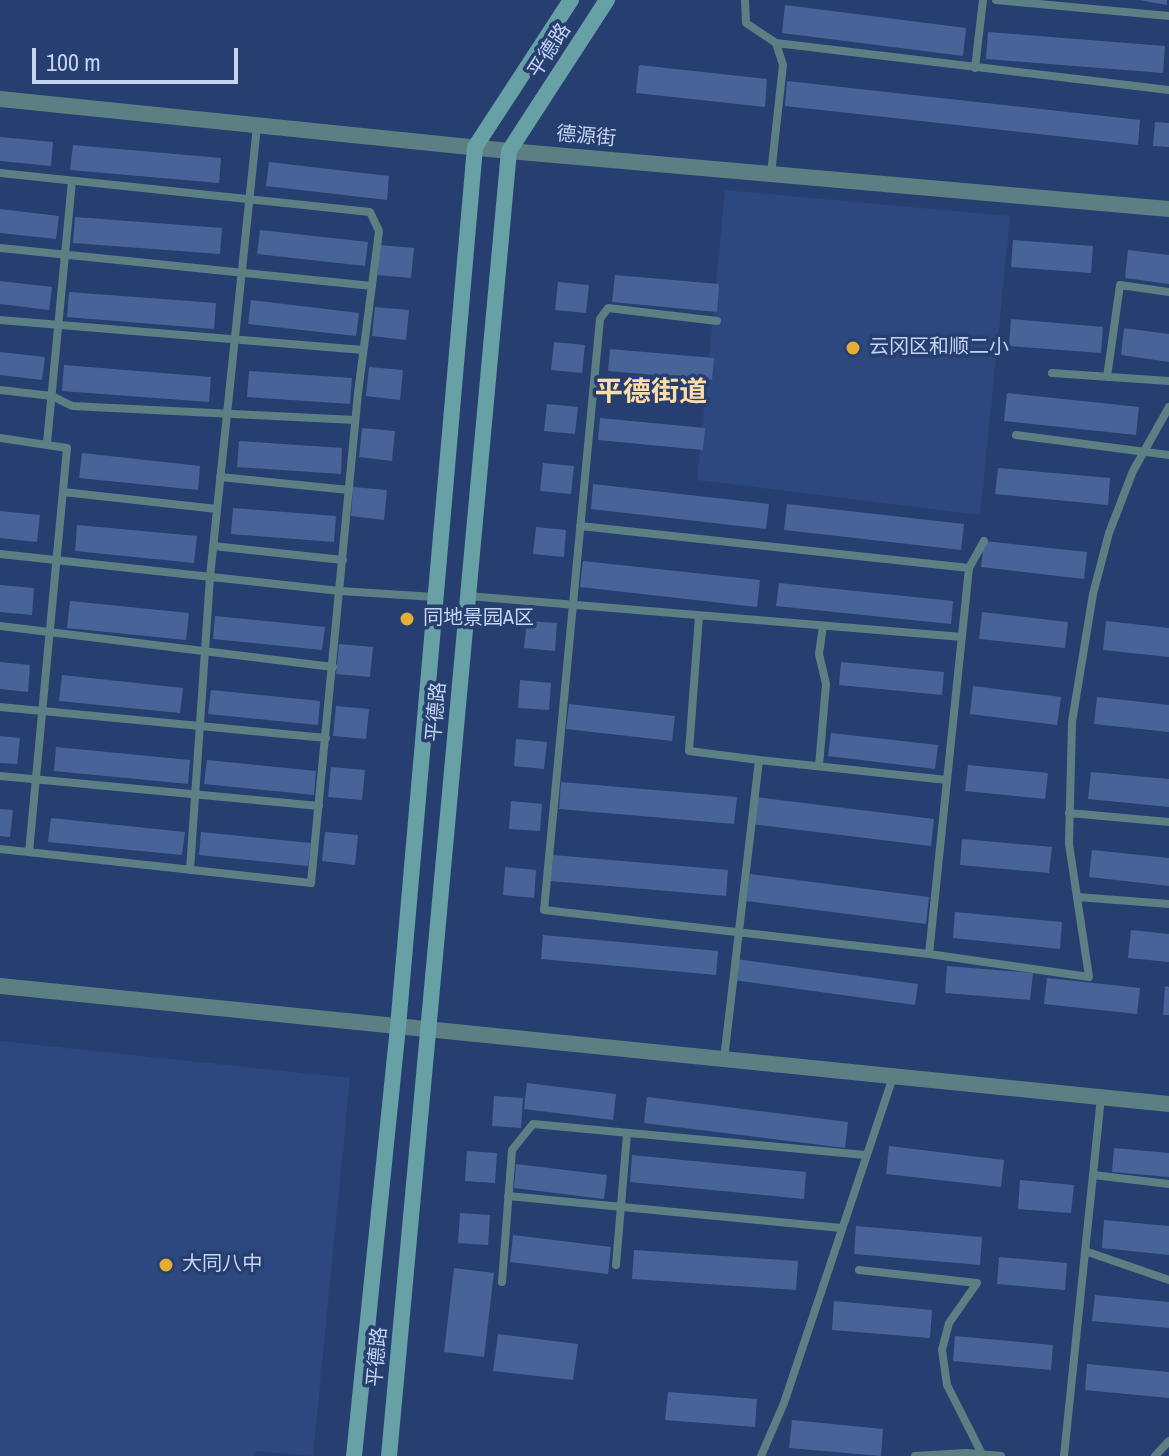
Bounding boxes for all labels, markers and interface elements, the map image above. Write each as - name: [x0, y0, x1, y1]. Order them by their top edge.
- street label: 平德路: [524, 19, 576, 83]
- scale bar: [36, 32, 242, 82]
- text: 100 m: [46, 46, 101, 78]
- street label: 德源街: [555, 122, 617, 152]
- place label: 云冈区和顺二小: [869, 336, 1009, 360]
- marker: 云冈区和顺二小: [844, 339, 862, 357]
- district label: 平德街道: [595, 376, 707, 410]
- place label: 同地景园A区: [423, 607, 534, 631]
- marker: 同地景园A区: [398, 610, 416, 628]
- street label: 平德路: [422, 681, 452, 743]
- place label: 大同八中: [182, 1253, 262, 1277]
- marker: 大同八中: [157, 1256, 175, 1274]
- street label: 平德路: [363, 1326, 393, 1388]

